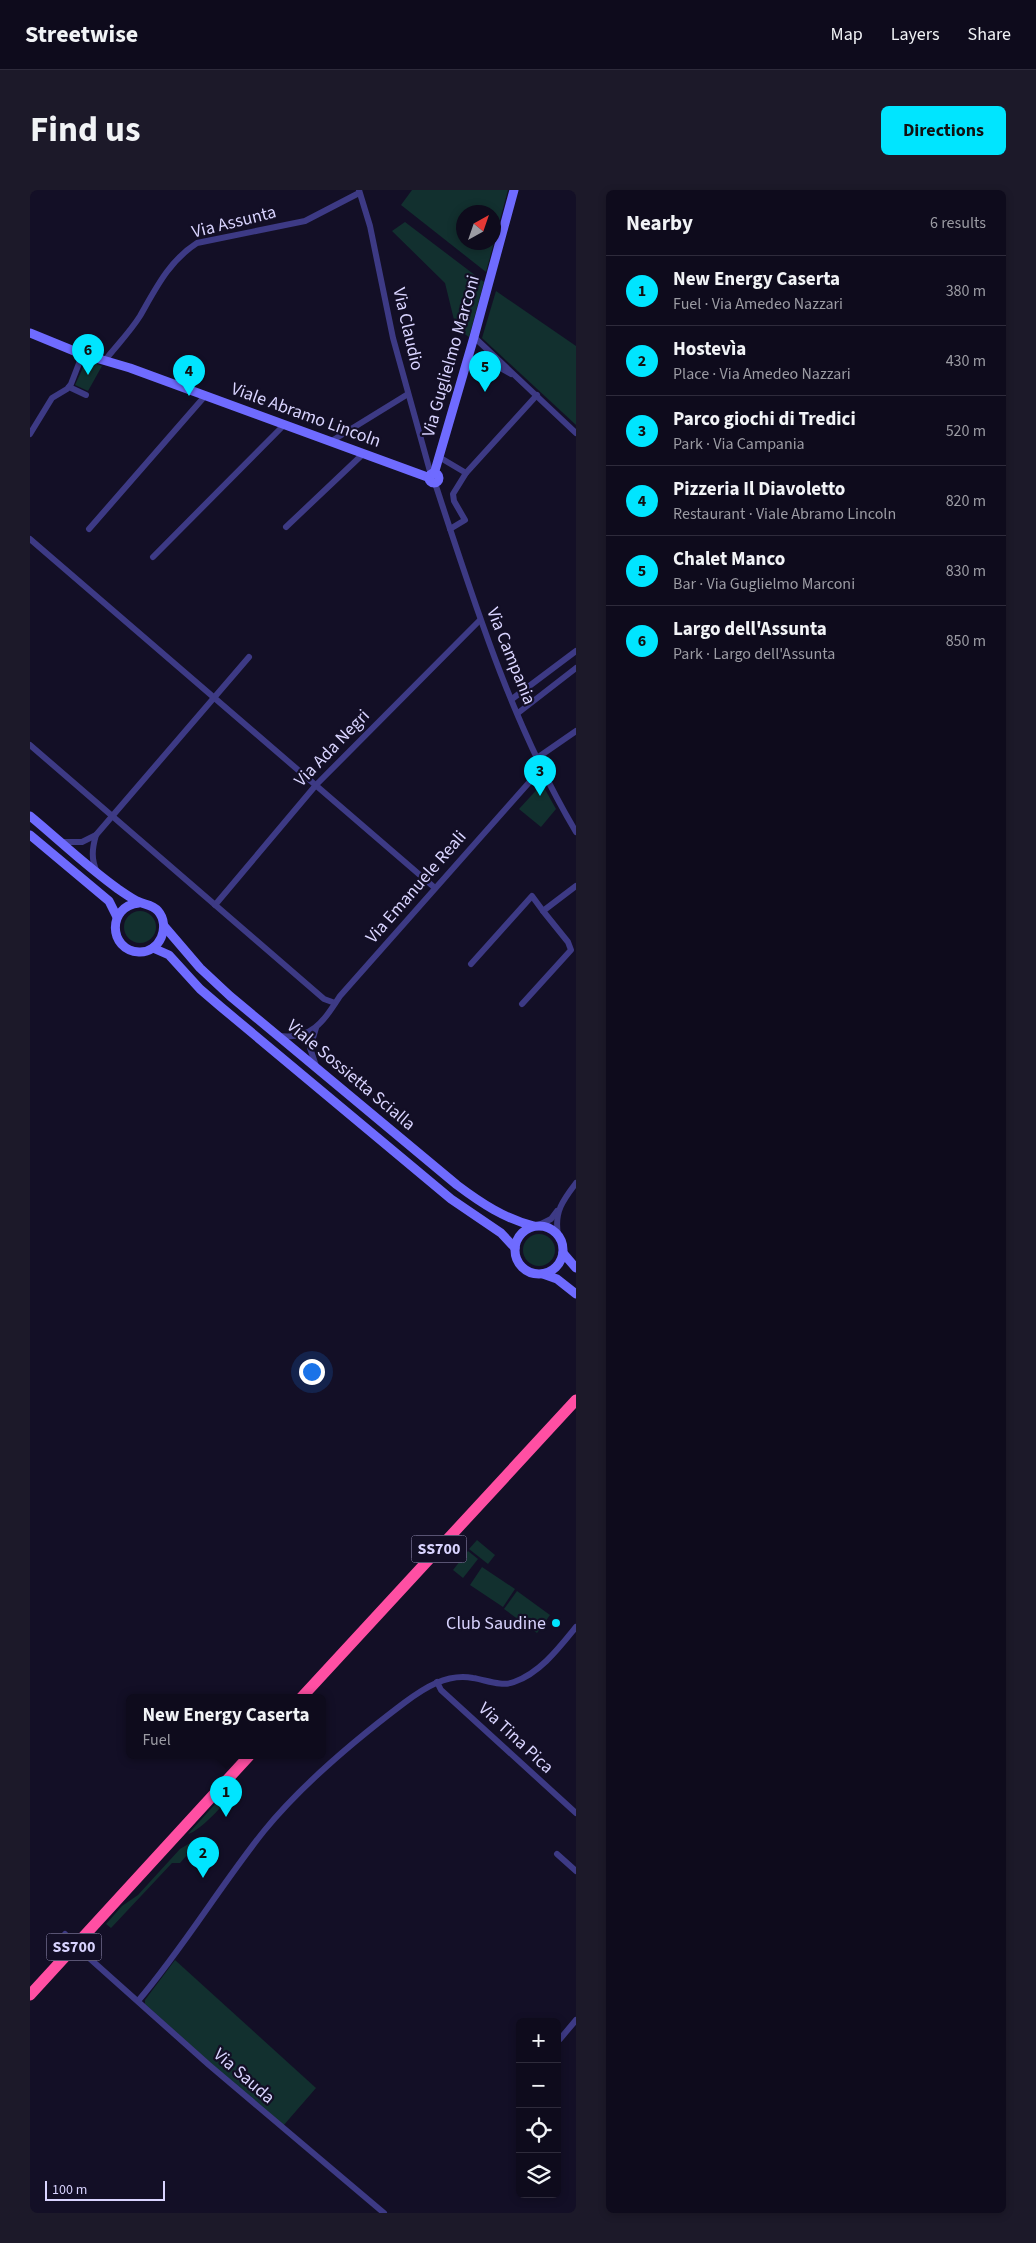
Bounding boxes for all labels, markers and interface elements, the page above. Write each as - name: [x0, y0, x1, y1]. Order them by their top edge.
- text: Streetwise: [25, 17, 138, 52]
- text: Map: [831, 22, 863, 47]
- text: Layers: [891, 22, 940, 47]
- text: Share: [968, 22, 1011, 47]
- text: Find us: [30, 105, 140, 155]
- button: Directions: [881, 106, 1006, 155]
- street label: Via Assunta: [189, 199, 279, 245]
- north arrow: [456, 205, 501, 250]
- text: Nearby: [626, 208, 693, 238]
- text: 6 results: [930, 212, 986, 234]
- text: New Energy Caserta: [673, 266, 840, 293]
- street label: Via Guglielmo Marconi: [416, 272, 486, 440]
- text: 1: [638, 280, 646, 302]
- text: 380 m: [946, 280, 986, 302]
- street label: Via Claudio: [386, 285, 430, 373]
- text: Fuel · Via Amedeo Nazzari: [673, 293, 843, 315]
- pin: 6: [72, 334, 104, 375]
- text: Hostevìa: [673, 336, 746, 363]
- text: 2: [638, 350, 646, 372]
- text: 430 m: [946, 350, 986, 372]
- pin: 5: [469, 351, 501, 392]
- pin: 4: [173, 355, 205, 396]
- text: Place · Via Amedeo Nazzari: [673, 363, 851, 385]
- street label: Viale Abramo Lincoln: [228, 376, 384, 454]
- text: Parco giochi di Tredici: [673, 406, 856, 433]
- text: 3: [638, 420, 646, 442]
- text: 520 m: [946, 420, 986, 442]
- text: Park · Via Campania: [673, 433, 805, 455]
- text: Pizzeria Il Diavoletto: [673, 476, 845, 503]
- text: 4: [638, 490, 646, 512]
- text: 820 m: [946, 490, 986, 512]
- text: Restaurant · Viale Abramo Lincoln: [673, 503, 896, 525]
- text: Chalet Manco: [673, 546, 785, 573]
- text: 5: [638, 560, 646, 582]
- text: 830 m: [946, 560, 986, 582]
- text: Bar · Via Guglielmo Marconi: [673, 573, 855, 595]
- street label: Via Campania: [480, 604, 542, 708]
- text: Largo dell'Assunta: [673, 616, 827, 643]
- text: 6: [638, 630, 646, 652]
- text: 850 m: [946, 630, 986, 652]
- text: Park · Largo dell'Assunta: [673, 643, 835, 665]
- street label: Via Ada Negri: [289, 704, 375, 792]
- pin: 3: [524, 755, 556, 796]
- street label: Via Emanuele Reali: [360, 825, 472, 949]
- street label: Viale Sossietta Scialla: [281, 1014, 421, 1136]
- your location: [299, 1359, 325, 1385]
- road number: SS700: [412, 1536, 466, 1562]
- place label: Club Saudine: [446, 1611, 546, 1636]
- marker: Club Saudine: [550, 1617, 562, 1629]
- popup: [126, 1694, 326, 1759]
- street label: Via Tina Pica: [473, 1697, 559, 1779]
- text: New Energy Caserta: [142, 1702, 310, 1729]
- text: Fuel: [142, 1729, 171, 1751]
- pin: 1: [210, 1776, 242, 1817]
- pin: 2: [187, 1837, 219, 1878]
- road number: SS700: [47, 1934, 102, 1960]
- map controls: [516, 2018, 561, 2198]
- button: +: [516, 2018, 561, 2063]
- street label: Via Sauda: [208, 2042, 280, 2110]
- button: −: [516, 2063, 561, 2108]
- button: locate: [516, 2108, 561, 2153]
- button: layers: [516, 2153, 561, 2198]
- scale bar: [45, 2178, 165, 2201]
- text: 100 m: [52, 2180, 87, 2200]

